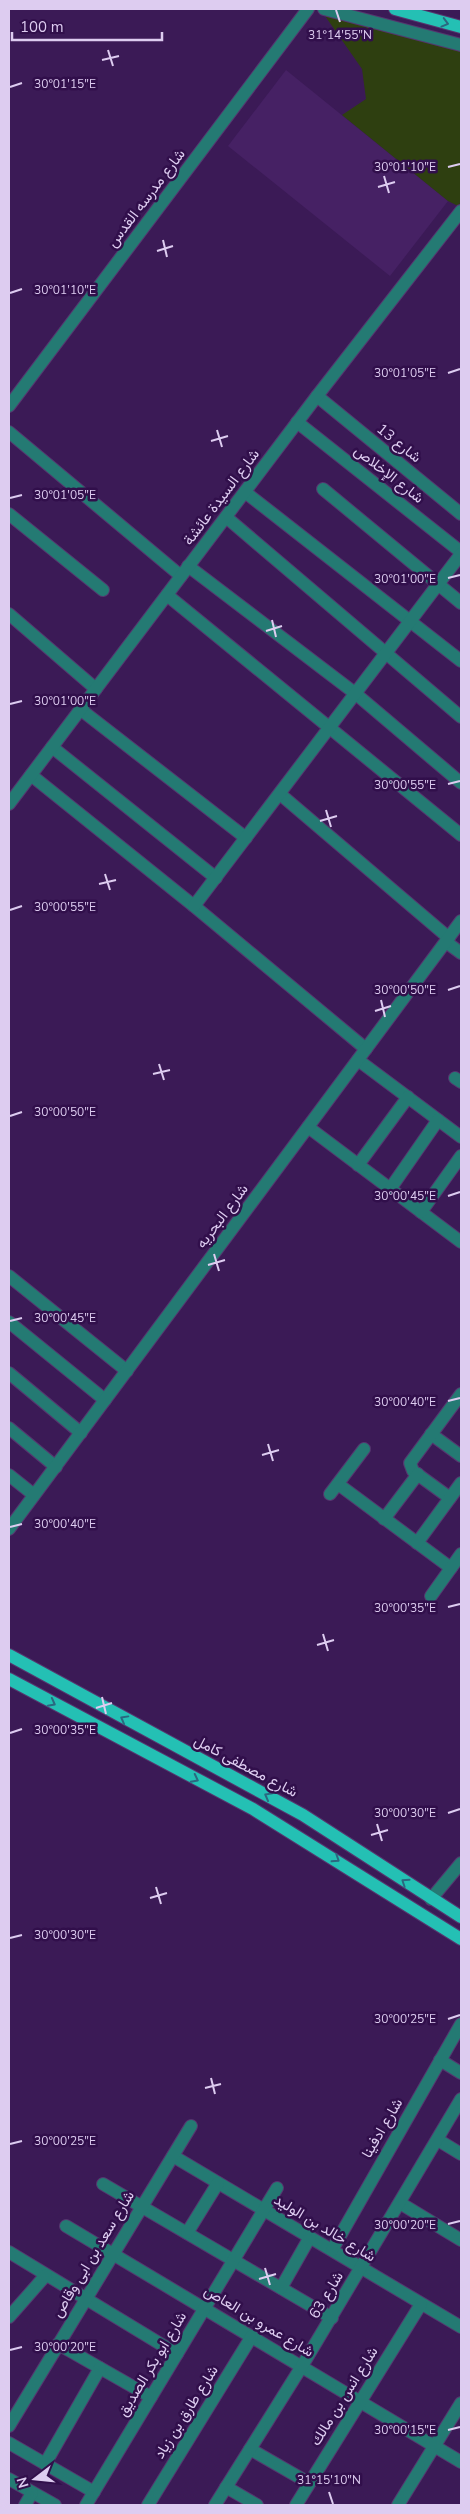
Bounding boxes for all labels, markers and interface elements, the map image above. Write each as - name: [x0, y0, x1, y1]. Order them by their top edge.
- scale bar: [12, 10, 162, 42]
- text: 100 m: [20, 17, 64, 37]
- one-way arrow: [440, 17, 449, 27]
- text: 31°14'55"N: [308, 27, 372, 43]
- text: 30°01'15"E: [34, 76, 96, 92]
- street label: شارع مدرسه القدس: [102, 145, 191, 252]
- text: 30°01'10"E: [374, 159, 436, 175]
- text: 30°01'10"E: [34, 282, 96, 298]
- text: 30°01'05"E: [374, 365, 436, 381]
- street label: شارع 13: [372, 419, 426, 468]
- street label: شارع الإخلاص: [349, 440, 428, 509]
- street label: شارع السيدة عائشة: [178, 445, 265, 550]
- text: 30°01'05"E: [34, 487, 96, 503]
- text: 30°01'00"E: [374, 571, 436, 587]
- text: 30°01'00"E: [34, 693, 96, 709]
- text: 30°00'55"E: [374, 777, 436, 793]
- text: 30°00'55"E: [34, 899, 96, 915]
- text: 30°00'50"E: [374, 982, 436, 998]
- text: 30°00'50"E: [34, 1104, 96, 1120]
- street label: شارع البحريه: [191, 1180, 254, 1253]
- text: 30°00'45"E: [374, 1188, 436, 1204]
- text: 30°00'45"E: [34, 1310, 96, 1326]
- text: 30°00'40"E: [374, 1394, 436, 1410]
- text: 30°00'40"E: [34, 1516, 96, 1532]
- text: 30°00'35"E: [374, 1600, 436, 1616]
- one-way arrow: [46, 1697, 55, 1707]
- one-way arrow: [121, 1715, 130, 1725]
- text: 30°00'35"E: [34, 1722, 96, 1738]
- street label: شارع مصطفى كامل: [190, 1730, 301, 1803]
- one-way arrow: [190, 1773, 199, 1783]
- one-way arrow: [264, 1792, 273, 1802]
- text: 30°00'30"E: [374, 1805, 436, 1821]
- one-way arrow: [331, 1853, 340, 1862]
- one-way arrow: [401, 1879, 411, 1888]
- text: 30°00'30"E: [34, 1927, 96, 1943]
- text: 30°00'25"E: [374, 2011, 436, 2027]
- street label: شارع ادفينا: [357, 2094, 408, 2162]
- text: 30°00'25"E: [34, 2133, 96, 2149]
- street label: شارع سعد بن ابى وقاص: [47, 2187, 140, 2322]
- street label: شارع خالد بن الوليد: [270, 2190, 380, 2267]
- text: 30°00'20"E: [374, 2217, 436, 2233]
- street label: شارع 63: [304, 2267, 349, 2323]
- street label: شارع عمرو بن العاص: [200, 2280, 318, 2363]
- street label: شارع ابو بكر الصديق: [113, 2308, 192, 2421]
- text: 30°00'20"E: [34, 2339, 96, 2355]
- street label: شارع انس بن مالك: [306, 2343, 383, 2450]
- street label: شارع طارق بن زياد: [149, 2361, 224, 2463]
- text: 30°00'15"E: [374, 2422, 436, 2438]
- north arrow: [10, 2454, 60, 2504]
- text: 31°15'10"N: [297, 2472, 361, 2488]
- text: N: [12, 2475, 34, 2490]

